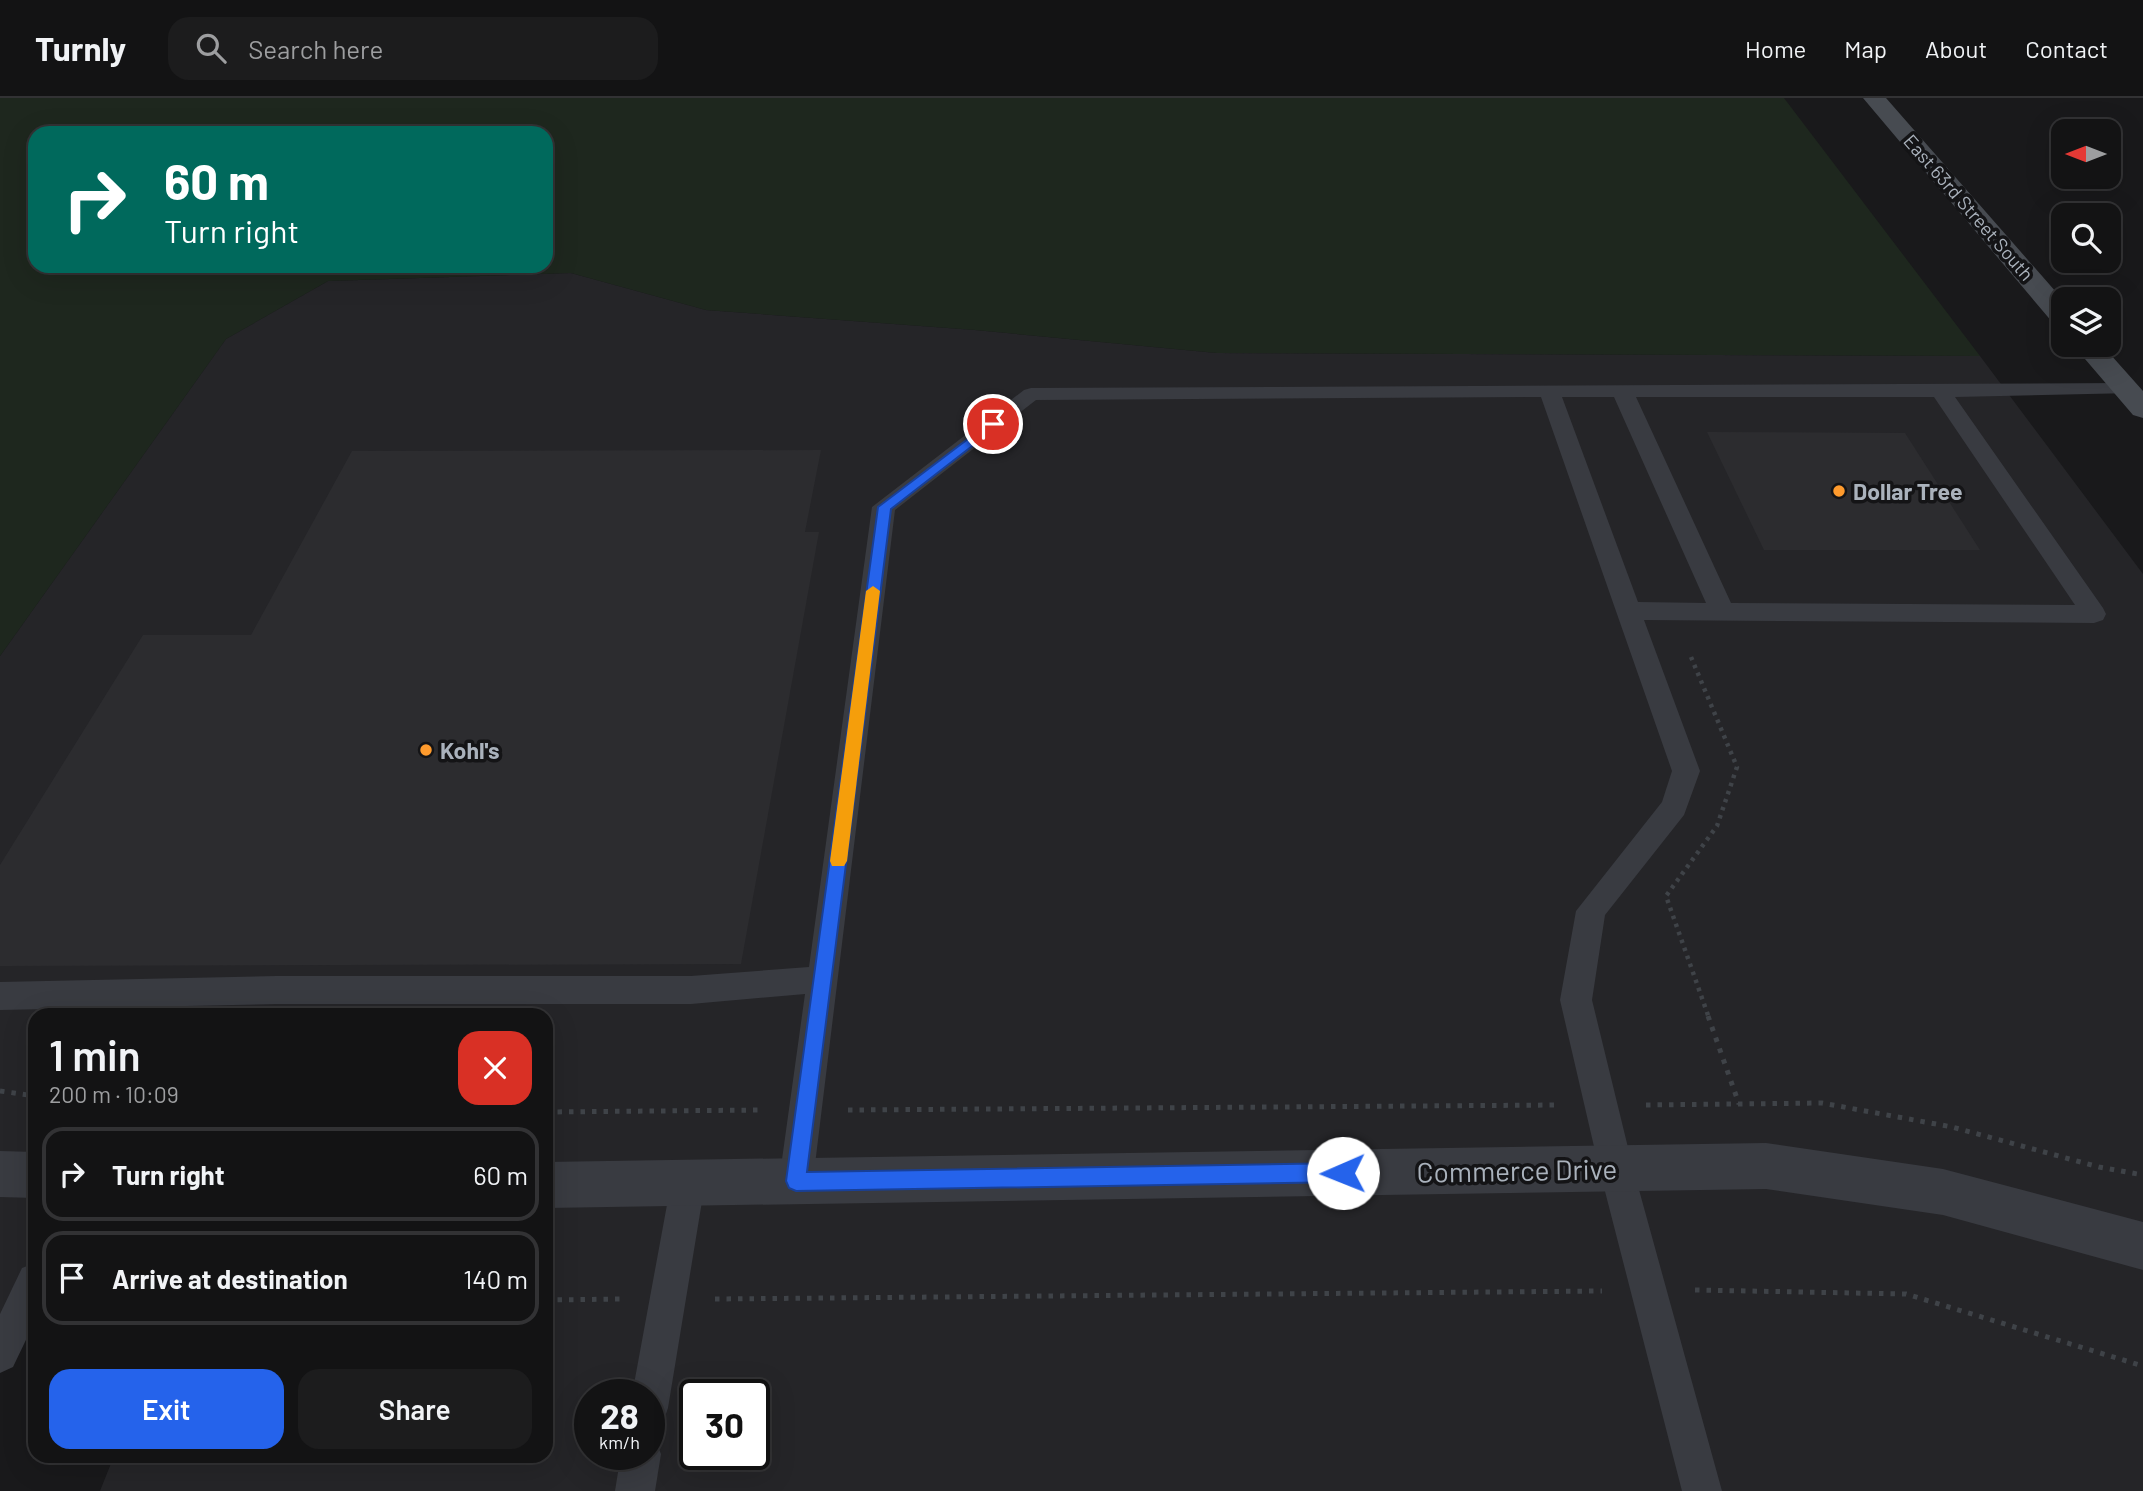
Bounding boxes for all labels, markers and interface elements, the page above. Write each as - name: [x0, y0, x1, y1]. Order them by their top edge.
- search box: [168, 17, 658, 80]
- text: Turnly: [35, 28, 126, 68]
- icon: search: [192, 29, 230, 67]
- text: Search here: [248, 33, 383, 64]
- text: Home: [1745, 34, 1806, 63]
- text: Map: [1844, 34, 1887, 63]
- text: About: [1925, 34, 1987, 63]
- text: Contact: [2025, 34, 2108, 63]
- north arrow: [2051, 119, 2121, 189]
- map controls: [2051, 119, 2121, 357]
- street label: East 63rd Street South: [1899, 129, 2039, 285]
- text: 60 m: [164, 151, 269, 210]
- icon: right: [49, 154, 140, 245]
- button: search: [2051, 203, 2121, 273]
- text: Turn right: [164, 211, 299, 249]
- button: layers: [2051, 287, 2121, 357]
- pin: [963, 394, 1023, 454]
- icon: arrive: [974, 405, 1012, 443]
- place label: Dollar Tree: [1853, 477, 1963, 505]
- marker: Dollar Tree: [1831, 483, 1847, 499]
- place label: Kohl's: [440, 736, 499, 764]
- marker: Kohl's: [418, 742, 434, 758]
- text: 1 min: [49, 1029, 141, 1079]
- button: close: [458, 1031, 532, 1105]
- text: 200 m · 10:09: [49, 1080, 179, 1108]
- position arrow: [1306, 1136, 1380, 1210]
- street label: Commerce Drive: [1416, 1151, 1618, 1189]
- icon: right: [53, 1155, 91, 1193]
- text: Turn right: [112, 1159, 225, 1190]
- text: 60 m: [473, 1159, 528, 1190]
- icon: arrive: [53, 1259, 91, 1297]
- text: Arrive at destination: [112, 1263, 348, 1294]
- text: 140 m: [463, 1263, 528, 1294]
- button: Exit: [49, 1369, 284, 1449]
- button: Share: [298, 1369, 532, 1449]
- speed limit sign: 30: [679, 1379, 770, 1470]
- text: 28: [600, 1394, 639, 1436]
- text: km/h: [599, 1431, 640, 1453]

